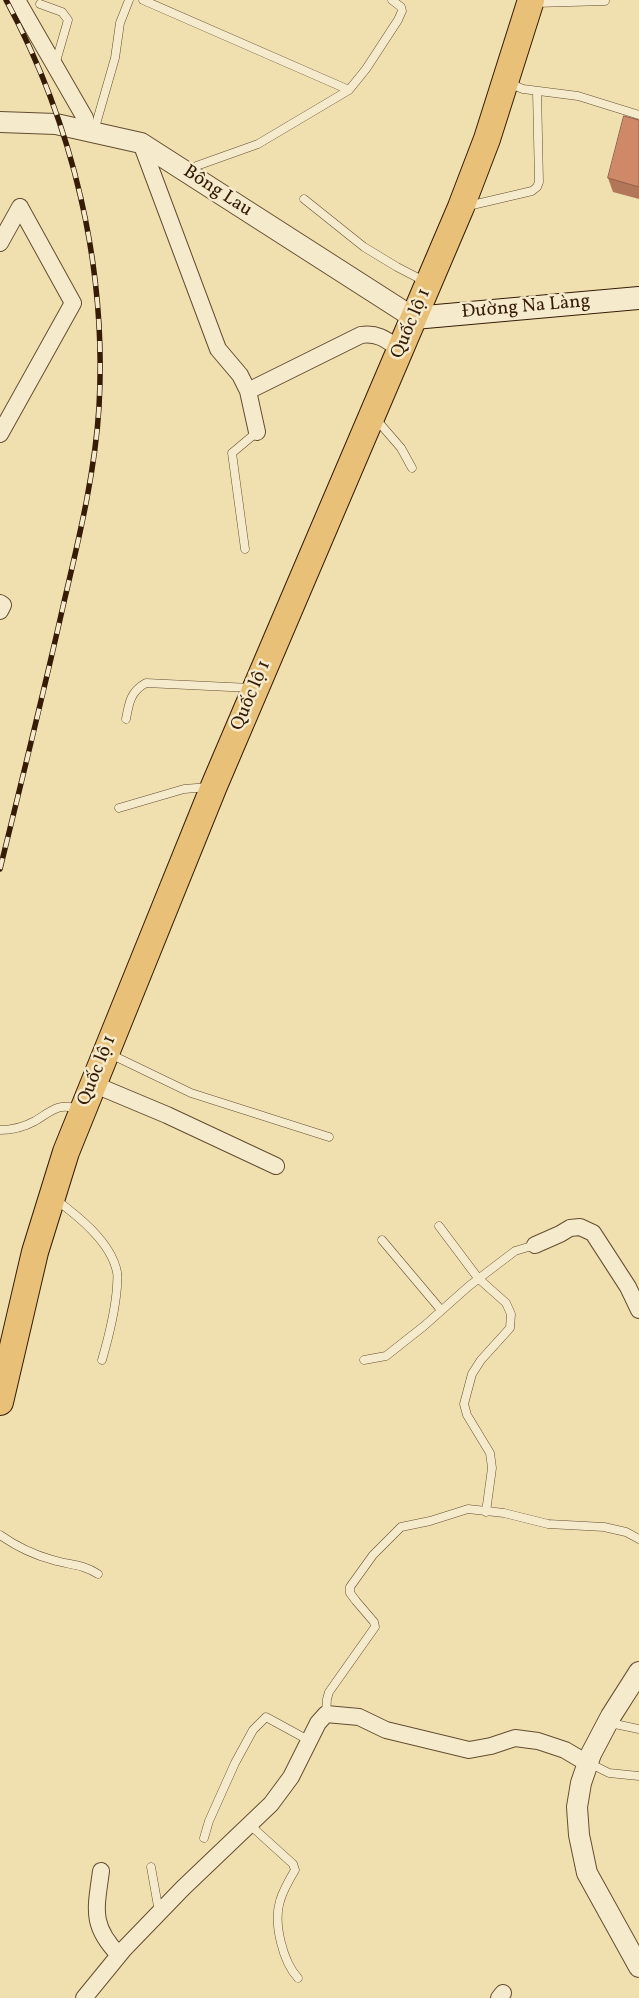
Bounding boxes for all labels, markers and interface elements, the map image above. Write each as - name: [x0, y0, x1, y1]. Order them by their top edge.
- street label: Bông Lau: [178, 161, 256, 223]
- street label: Quốc lộ 1: [387, 286, 437, 362]
- street label: Đường Na Làng: [461, 291, 591, 325]
- street label: Quốc lộ 1: [227, 658, 277, 734]
- street label: Quốc lộ 1: [74, 1032, 122, 1110]

